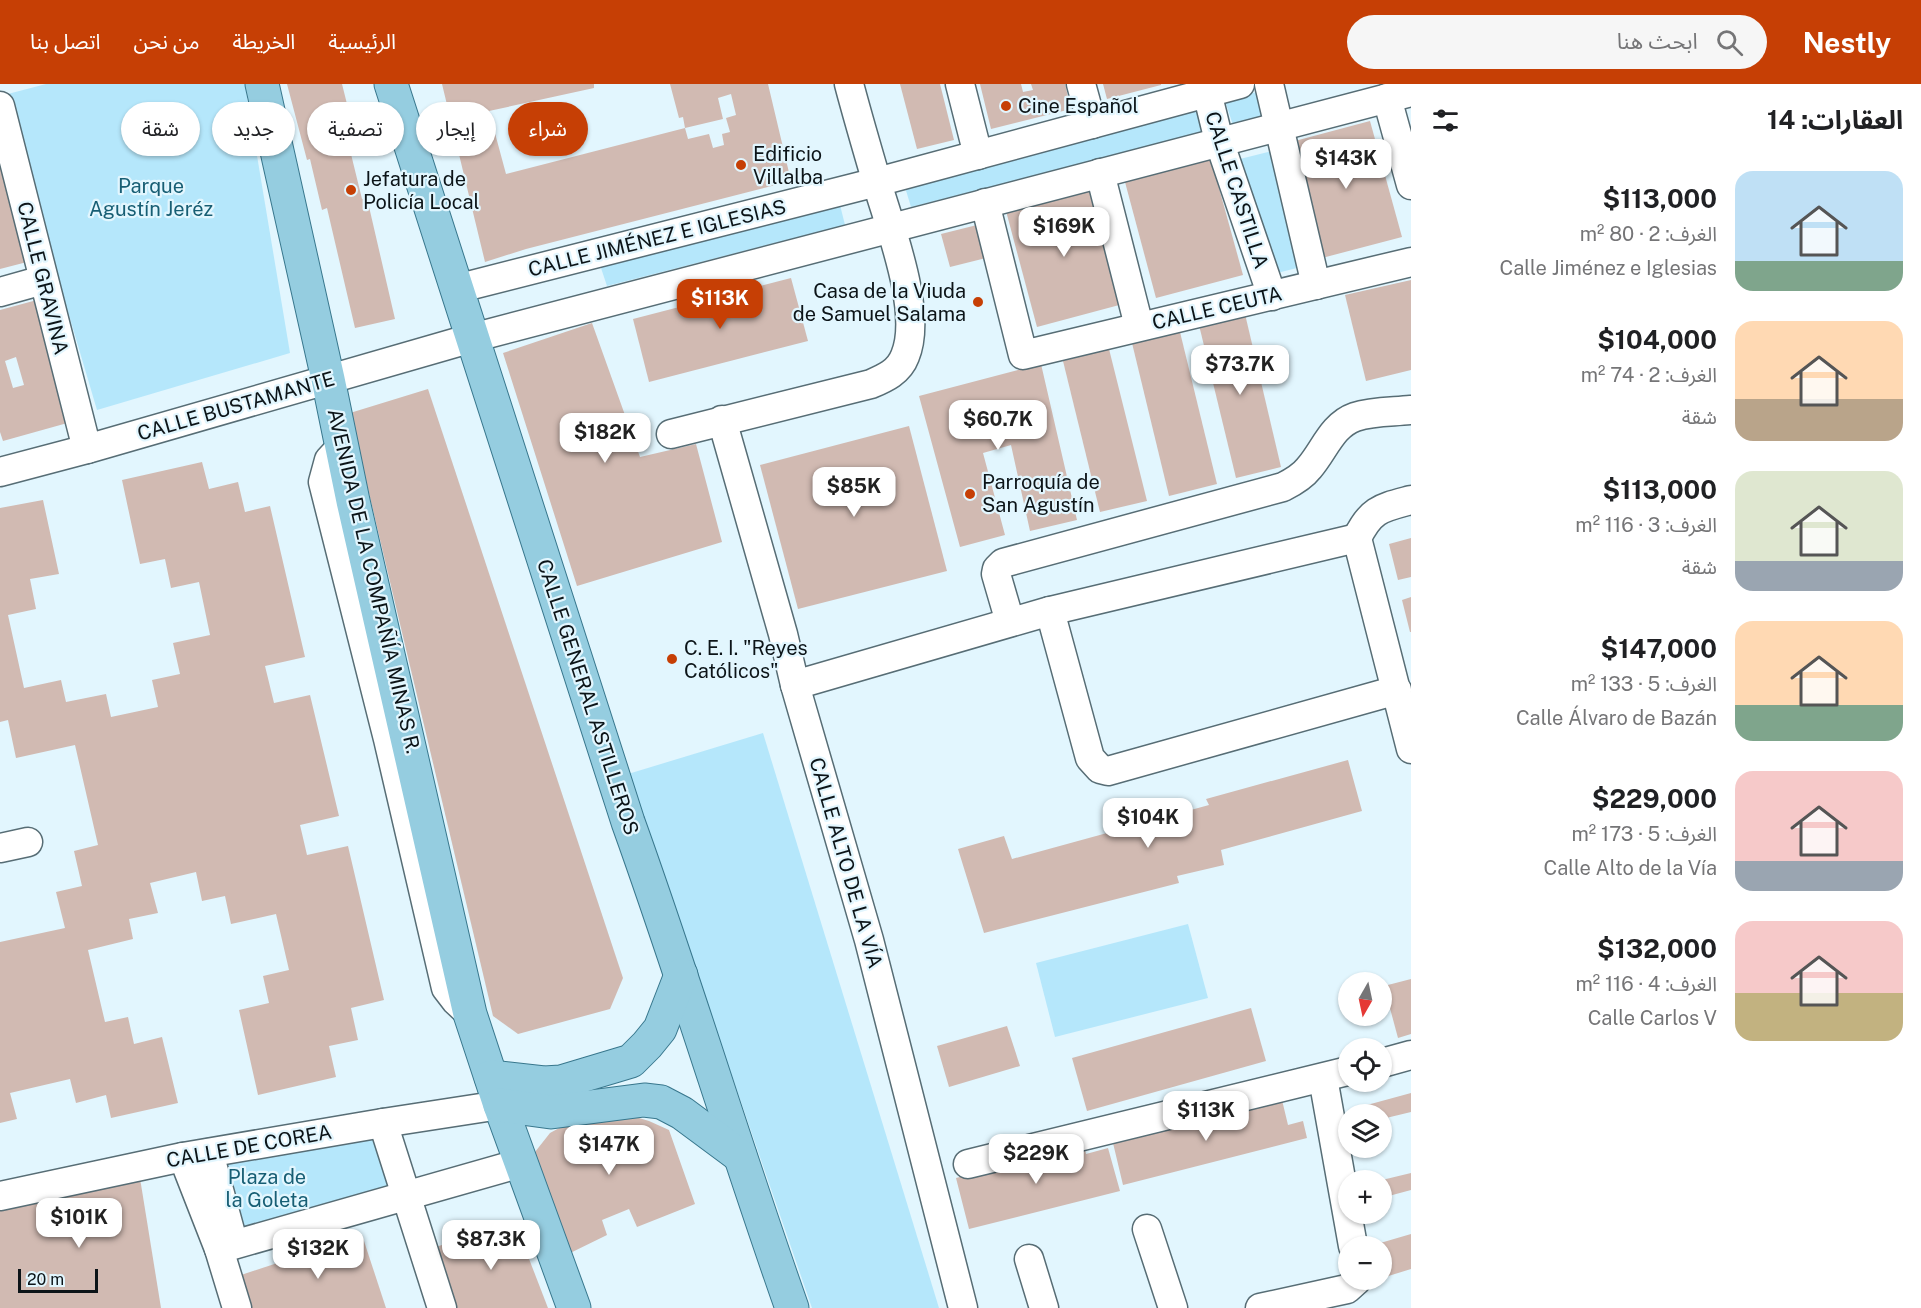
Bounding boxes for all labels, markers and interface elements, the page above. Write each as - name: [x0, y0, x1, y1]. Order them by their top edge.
- search box: [1347, 15, 1767, 69]
- icon: search: [1713, 26, 1746, 59]
- text: Nestly: [1803, 26, 1891, 59]
- text: ابحث هنا: [1617, 28, 1698, 54]
- text: اتصل بنا: [30, 29, 101, 54]
- text: من نحن: [134, 29, 199, 54]
- text: الخريطة: [232, 29, 295, 54]
- text: الرئيسية: [328, 29, 396, 54]
- place label: Cine Español: [1018, 94, 1139, 118]
- marker: Cine Español: [999, 99, 1013, 113]
- chip: شقة: [121, 102, 200, 156]
- chip: جديد: [212, 102, 295, 156]
- chip: تصفية: [307, 102, 404, 156]
- chip: إيجار: [416, 102, 496, 156]
- chip: شراء: [508, 102, 588, 156]
- icon: filters: [1429, 104, 1462, 137]
- text: العقارات: 14: [1767, 104, 1903, 135]
- street label: CALLE CASTILLA: [1200, 108, 1274, 272]
- pin: $143K: [1304, 139, 1388, 190]
- place label: Edificio Villalba: [753, 142, 823, 189]
- text: $143K: [1315, 146, 1377, 170]
- marker: Edificio Villalba: [734, 158, 748, 172]
- place label: Jefatura de Policía Local: [363, 167, 480, 214]
- park label: Parque Agustín Jeréz: [89, 174, 213, 221]
- marker: Jefatura de Policía Local: [344, 183, 358, 197]
- text: $113,000: [1602, 183, 1717, 214]
- street label: CALLE JIMÉNEZ E IGLESIAS: [525, 193, 788, 282]
- icon: home: [1783, 195, 1855, 267]
- street label: CALLE GRAVINA: [12, 199, 74, 357]
- pin: $169K: [1022, 207, 1106, 258]
- text: $169K: [1033, 214, 1095, 238]
- text: الغرف: 2 · 80 m²: [1580, 222, 1717, 246]
- text: Calle Jiménez e Iglesias: [1500, 256, 1717, 280]
- pin: $113K: [678, 279, 762, 330]
- place label: Casa de la Viuda de Samuel Salama: [793, 279, 966, 326]
- street label: CALLE CEUTA: [1150, 281, 1284, 335]
- text: $113K: [691, 286, 749, 310]
- marker: Casa de la Viuda de Samuel Salama: [971, 295, 985, 309]
- text: $104,000: [1597, 324, 1717, 355]
- pin: $73.7K: [1191, 345, 1289, 396]
- icon: home: [1783, 345, 1855, 417]
- text: $73.7K: [1205, 352, 1275, 376]
- text: الغرف: 2 · 74 m²: [1581, 363, 1717, 387]
- street label: CALLE BUSTAMANTE: [135, 366, 337, 446]
- pin: $60.7K: [949, 400, 1047, 451]
- text: شقة: [1682, 405, 1717, 429]
- street label: AVENIDA DE LA COMPAÑÍA MINAS R.: [323, 406, 426, 756]
- text: $60.7K: [963, 407, 1033, 431]
- pin: $182K: [563, 413, 647, 464]
- text: $182K: [574, 420, 636, 444]
- pin: $85K: [818, 467, 890, 518]
- place label: Parroquía de San Agustín: [982, 470, 1100, 517]
- text: $85K: [827, 474, 881, 498]
- text: $113,000: [1602, 474, 1717, 505]
- marker: Parroquía de San Agustín: [963, 487, 977, 501]
- icon: home: [1783, 495, 1855, 567]
- text: الغرف: 3 · 116 m²: [1575, 513, 1717, 537]
- text: شقة: [1682, 555, 1717, 579]
- street label: CALLE GENERAL ASTILLEROS: [532, 556, 644, 838]
- text: $147,000: [1600, 633, 1717, 664]
- place label: C. E. I. "Reyes Católicos": [684, 636, 808, 683]
- icon: home: [1783, 645, 1855, 717]
- marker: C. E. I. "Reyes Católicos": [665, 652, 679, 666]
- text: الغرف: 5 · 133 m²: [1571, 672, 1717, 696]
- text: Calle Álvaro de Bazán: [1516, 706, 1717, 730]
- street label: CALLE ALTO DE LA VÍA: [804, 755, 889, 971]
- text: $229,000: [1592, 783, 1717, 814]
- icon: home: [1783, 795, 1855, 867]
- pin: $104K: [1106, 798, 1190, 849]
- text: $104K: [1117, 805, 1179, 829]
- text: الغرف: 5 · 173 m²: [1572, 822, 1717, 846]
- text: Calle Alto de la Vía: [1544, 856, 1717, 880]
- text: $132,000: [1597, 933, 1717, 964]
- icon: home: [1783, 945, 1855, 1017]
- north arrow: [1338, 972, 1392, 1026]
- map controls: [1338, 972, 1392, 1290]
- text: الغرف: 4 · 116 m²: [1575, 972, 1717, 996]
- text: Calle Carlos V: [1588, 1006, 1717, 1030]
- button: locate: [1338, 1038, 1392, 1092]
- pin: $113K: [1164, 1091, 1248, 1142]
- text: $113K: [1177, 1098, 1235, 1122]
- button: layers: [1338, 1104, 1392, 1158]
- street label: CALLE DE COREA: [164, 1120, 334, 1172]
- pin: $147K: [567, 1125, 651, 1176]
- text: $147K: [578, 1132, 640, 1156]
- pin: $229K: [994, 1134, 1078, 1185]
- text: $229K: [1003, 1141, 1069, 1165]
- park label: Plaza de la Goleta: [225, 1165, 309, 1212]
- button: +: [1338, 1170, 1392, 1224]
- pin: $101K: [37, 1198, 121, 1249]
- text: $101K: [50, 1205, 108, 1229]
- pin: $87.3K: [442, 1220, 540, 1271]
- text: $87.3K: [456, 1227, 526, 1251]
- pin: $132K: [276, 1229, 360, 1280]
- text: $132K: [287, 1236, 349, 1260]
- button: −: [1338, 1236, 1392, 1290]
- scale bar: [18, 1266, 98, 1294]
- text: 20 m: [27, 1270, 64, 1289]

